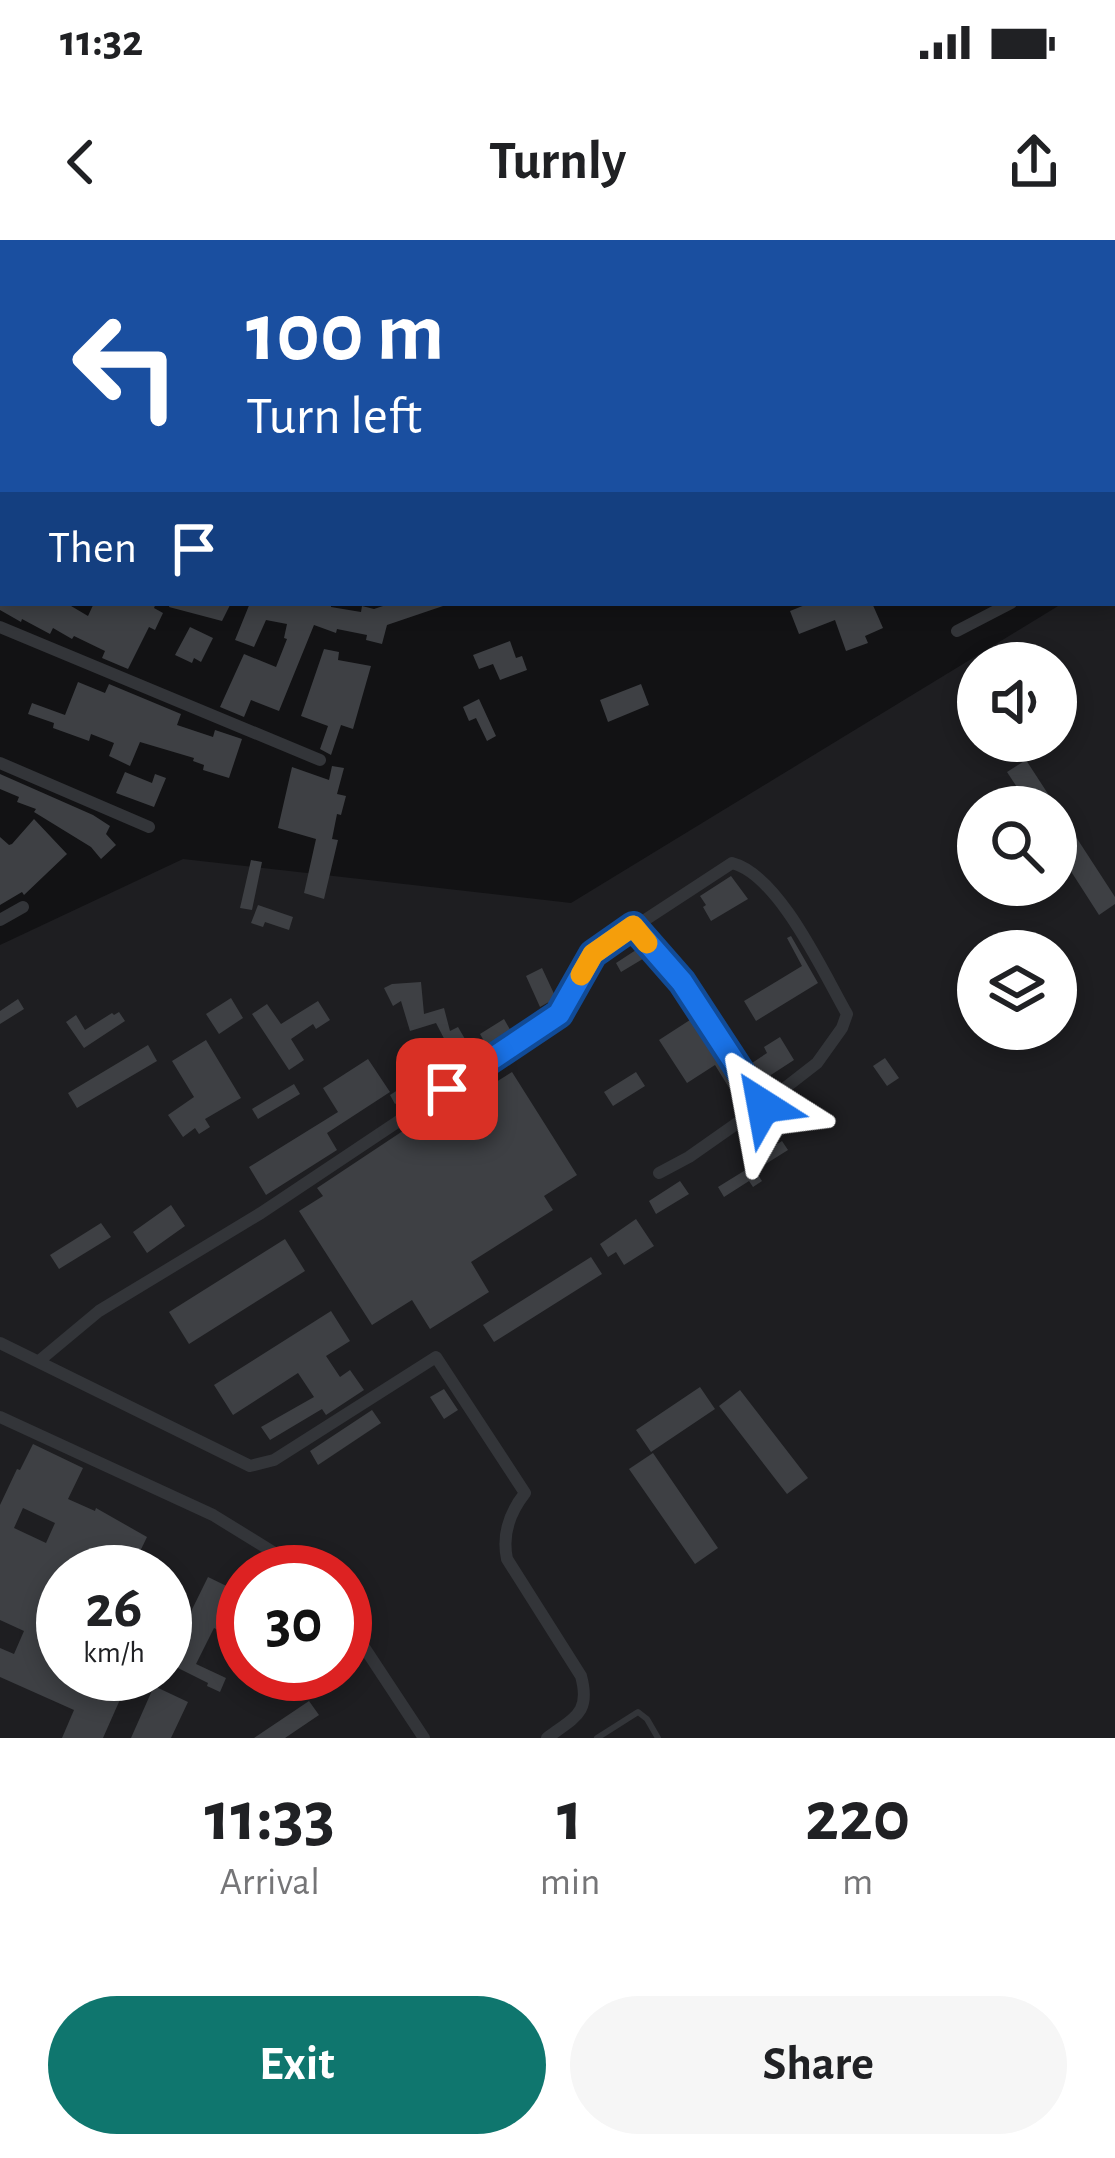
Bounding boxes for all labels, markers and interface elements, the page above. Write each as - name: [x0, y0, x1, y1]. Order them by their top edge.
- text: 11:32: [60, 19, 143, 64]
- icon: back: [48, 129, 114, 195]
- icon: share: [1001, 129, 1067, 195]
- text: Turnly: [489, 135, 626, 189]
- icon: left: [48, 288, 204, 444]
- text: 100 m: [246, 292, 444, 376]
- text: Turn left: [246, 390, 422, 444]
- icon: arrive: [161, 516, 227, 582]
- text: Then: [48, 526, 137, 571]
- map controls: [957, 642, 1077, 1050]
- button: sound: [957, 642, 1077, 762]
- button: search: [957, 786, 1077, 906]
- button: layers: [957, 930, 1077, 1050]
- pin: [396, 1038, 498, 1140]
- position arrow: [700, 1043, 826, 1169]
- icon: arrive: [414, 1056, 480, 1122]
- speed limit sign: 30: [216, 1545, 372, 1701]
- text: 26: [85, 1578, 143, 1638]
- text: km/h: [83, 1638, 145, 1668]
- text: 11:33: [205, 1781, 335, 1853]
- text: 1: [557, 1781, 583, 1853]
- text: 220: [805, 1781, 910, 1853]
- text: Arrival: [220, 1863, 320, 1902]
- text: min: [540, 1863, 600, 1902]
- text: m: [842, 1863, 873, 1902]
- button: Exit: [48, 1996, 546, 2134]
- button: Share: [570, 1996, 1067, 2134]

